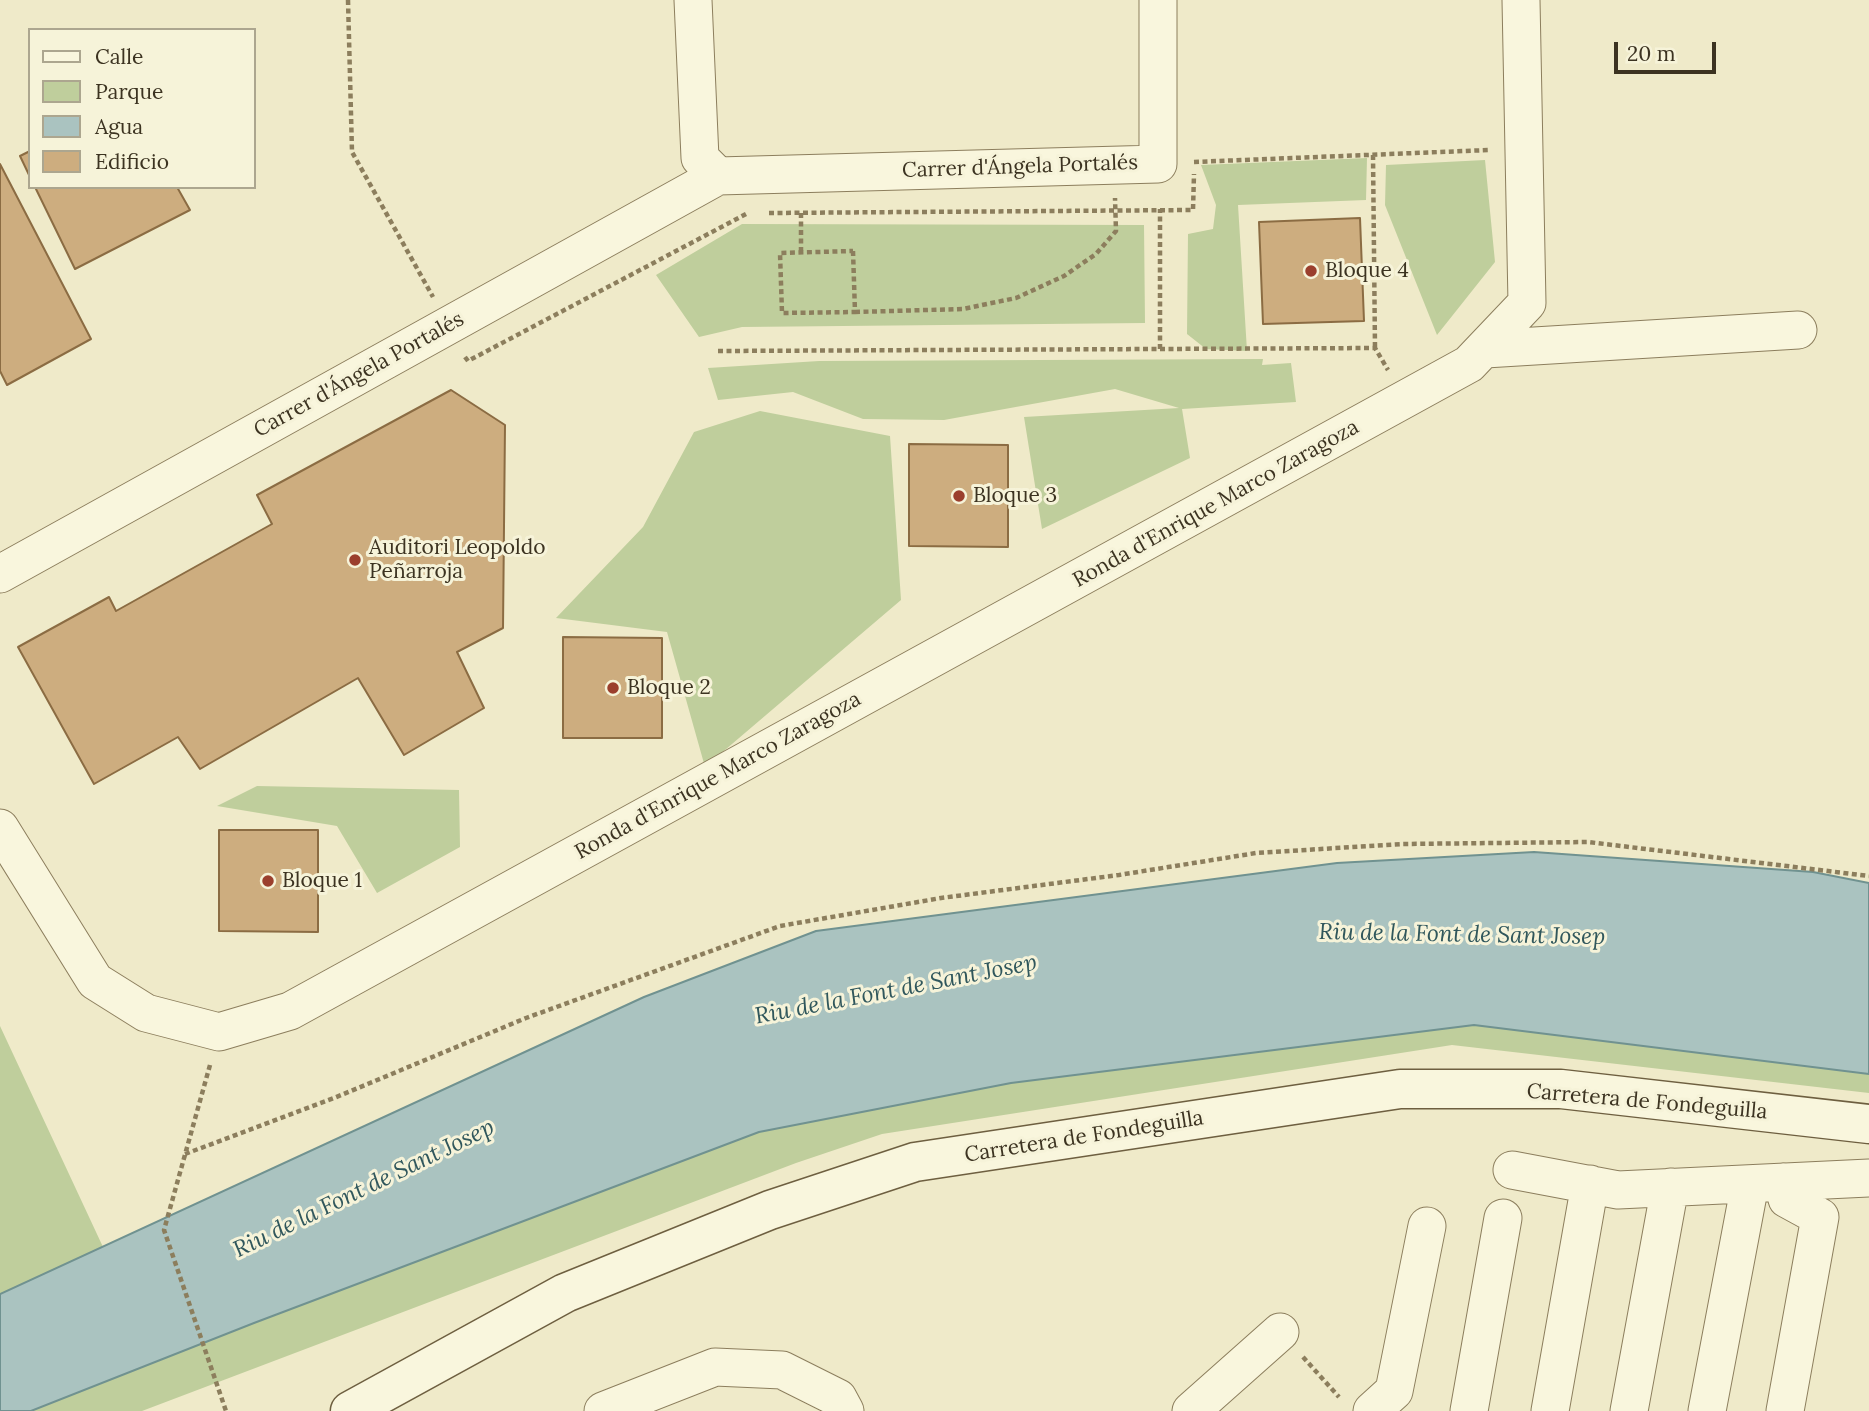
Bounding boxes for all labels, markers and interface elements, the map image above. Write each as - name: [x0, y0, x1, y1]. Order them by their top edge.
- legend: [28, 28, 256, 189]
- scale bar: [1617, 28, 1718, 72]
- text: 20 m: [1627, 40, 1676, 67]
- text: Calle: [95, 43, 143, 70]
- text: Parque: [95, 78, 163, 105]
- text: Agua: [95, 113, 143, 140]
- text: Edificio: [95, 148, 169, 175]
- street label: Carrer d'Ángela Portalés: [902, 150, 1138, 184]
- place label: Bloque 4: [1325, 258, 1409, 284]
- marker: Bloque 4: [1303, 263, 1319, 279]
- street label: Carrer d'Ángela Portalés: [250, 307, 468, 443]
- street label: Ronda d'Enrique Marco Zaragoza: [1069, 415, 1363, 593]
- place label: Bloque 3: [973, 483, 1057, 509]
- marker: Bloque 3: [951, 488, 967, 504]
- place label: Auditori Leopoldo Peñarroja: [369, 535, 545, 585]
- marker: Auditori Leopoldo Peñarroja: [347, 552, 363, 568]
- place label: Bloque 2: [627, 675, 711, 701]
- marker: Bloque 2: [605, 680, 621, 696]
- street label: Ronda d'Enrique Marco Zaragoza: [571, 687, 865, 865]
- place label: Bloque 1: [282, 868, 362, 894]
- marker: Bloque 1: [260, 873, 276, 889]
- water label: Riu de la Font de Sant Josep: [1318, 919, 1606, 951]
- water label: Riu de la Font de Sant Josep: [753, 949, 1039, 1031]
- street label: Carretera de Fondeguilla: [1526, 1079, 1768, 1125]
- street label: Carretera de Fondeguilla: [963, 1106, 1205, 1168]
- water label: Riu de la Font de Sant Josep: [229, 1114, 499, 1264]

